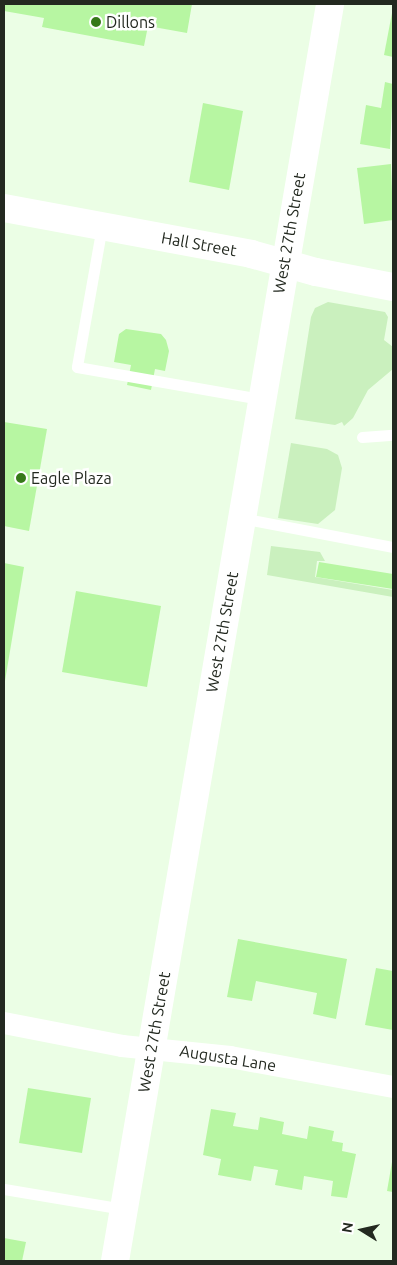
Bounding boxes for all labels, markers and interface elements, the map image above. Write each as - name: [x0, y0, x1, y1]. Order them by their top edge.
- place label: Dillons: [106, 12, 155, 32]
- marker: Dillons: [90, 16, 102, 28]
- street label: West 27th Street: [269, 171, 309, 295]
- street label: Hall Street: [160, 228, 238, 260]
- place label: Eagle Plaza: [31, 468, 112, 488]
- marker: Eagle Plaza: [15, 472, 27, 484]
- street label: West 27th Street: [202, 570, 242, 694]
- street label: West 27th Street: [134, 970, 174, 1094]
- street label: Augusta Lane: [178, 1041, 278, 1075]
- north arrow: [337, 1205, 387, 1255]
- text: N: [338, 1221, 356, 1234]

